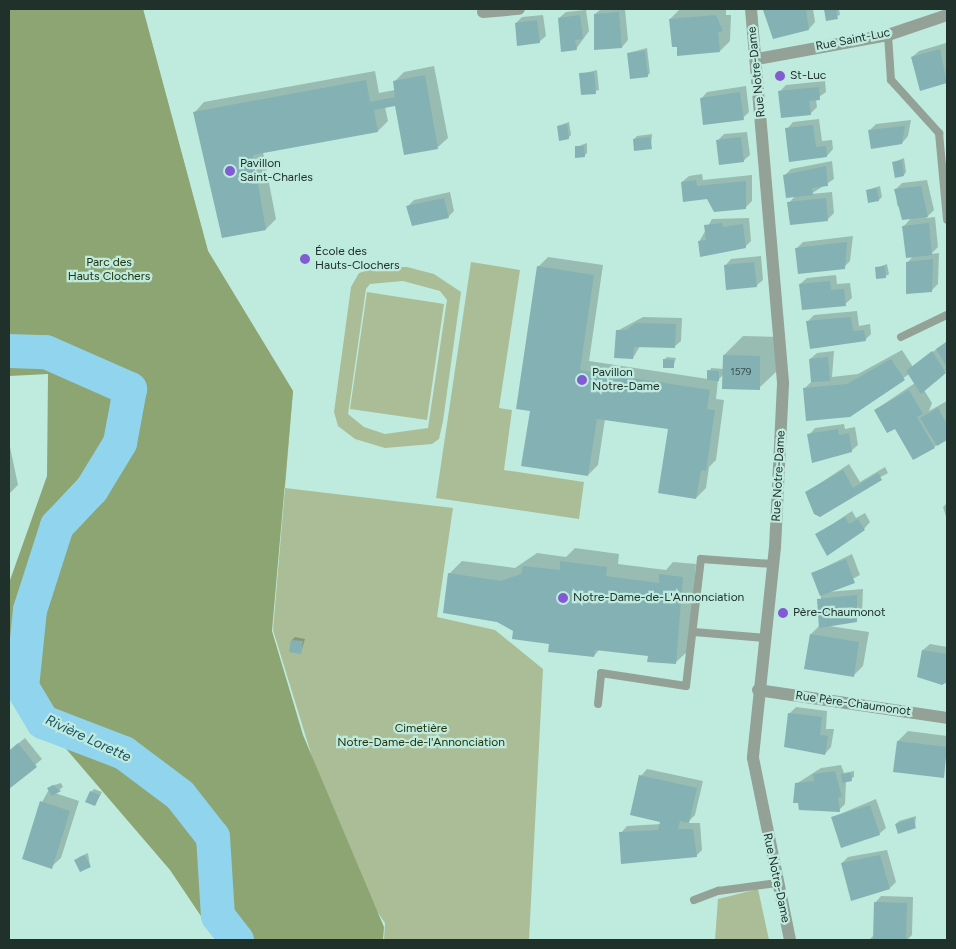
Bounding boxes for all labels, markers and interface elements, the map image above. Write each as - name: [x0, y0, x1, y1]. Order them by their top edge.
- street label: Rue Notre-Dame: [745, 26, 769, 118]
- street label: Rue Saint-Luc: [814, 26, 892, 54]
- place label: St-Luc: [790, 69, 826, 83]
- marker: St-Luc: [774, 70, 786, 82]
- place label: Pavillon Saint-Charles: [240, 157, 313, 185]
- marker: Pavillon Saint-Charles: [224, 165, 236, 177]
- place label: École des Hauts-Clochers: [315, 245, 400, 273]
- marker: École des Hauts-Clochers: [299, 253, 311, 265]
- park label: Parc des Hauts Clochers: [68, 256, 150, 284]
- place label: Pavillon Notre-Dame: [592, 366, 660, 394]
- house number: 1579: [731, 366, 751, 378]
- marker: Pavillon Notre-Dame: [576, 374, 588, 386]
- street label: Rue Notre-Dame: [769, 430, 789, 522]
- place label: Notre-Dame-de-L'Annonciation: [573, 591, 744, 605]
- marker: Notre-Dame-de-L'Annonciation: [557, 592, 569, 604]
- place label: Père-Chaumonot: [793, 606, 886, 620]
- marker: Père-Chaumonot: [777, 607, 789, 619]
- street label: Rue Père-Chaumonot: [794, 689, 912, 719]
- water label: Rivière Lorette: [43, 712, 133, 766]
- park label: Cimetière Notre-Dame-de-l'Annonciation: [337, 722, 505, 750]
- street label: Rue Notre-Dame: [759, 832, 793, 924]

